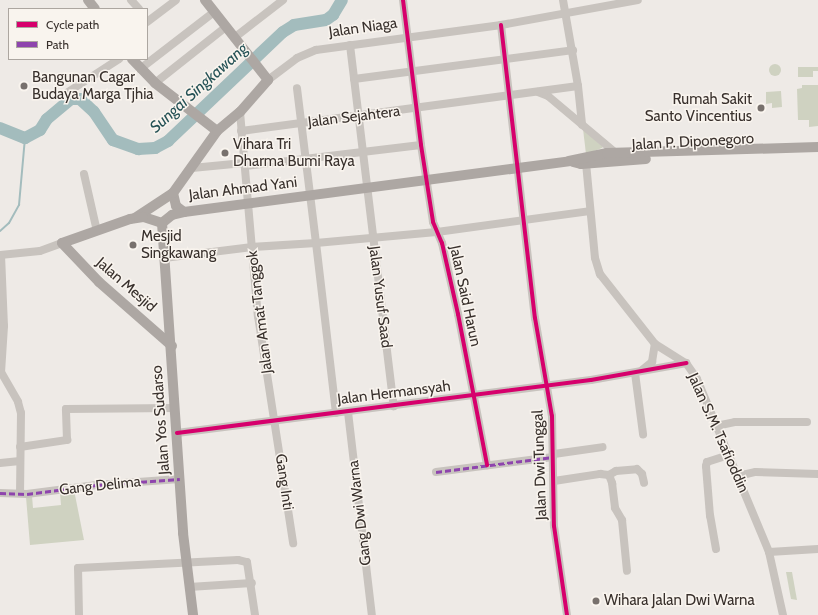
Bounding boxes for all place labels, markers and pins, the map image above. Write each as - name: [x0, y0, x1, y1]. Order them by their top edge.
- place label: Bangunan Cagar Budaya Marga Tjhia: [32, 68, 154, 103]
- marker: Bangunan Cagar Budaya Marga Tjhia: [19, 81, 29, 91]
- place label: Rumah Sakit Santo Vincentius: [645, 90, 752, 125]
- marker: Rumah Sakit Santo Vincentius: [755, 102, 767, 114]
- place label: Vihara Tri Dharma Bumi Raya: [233, 135, 355, 170]
- marker: Vihara Tri Dharma Bumi Raya: [220, 148, 230, 158]
- place label: Mesjid Singkawang: [141, 227, 216, 262]
- marker: Mesjid Singkawang: [128, 240, 138, 250]
- place label: Wihara Jalan Dwi Warna: [604, 592, 755, 610]
- marker: Wihara Jalan Dwi Warna: [591, 596, 601, 606]

